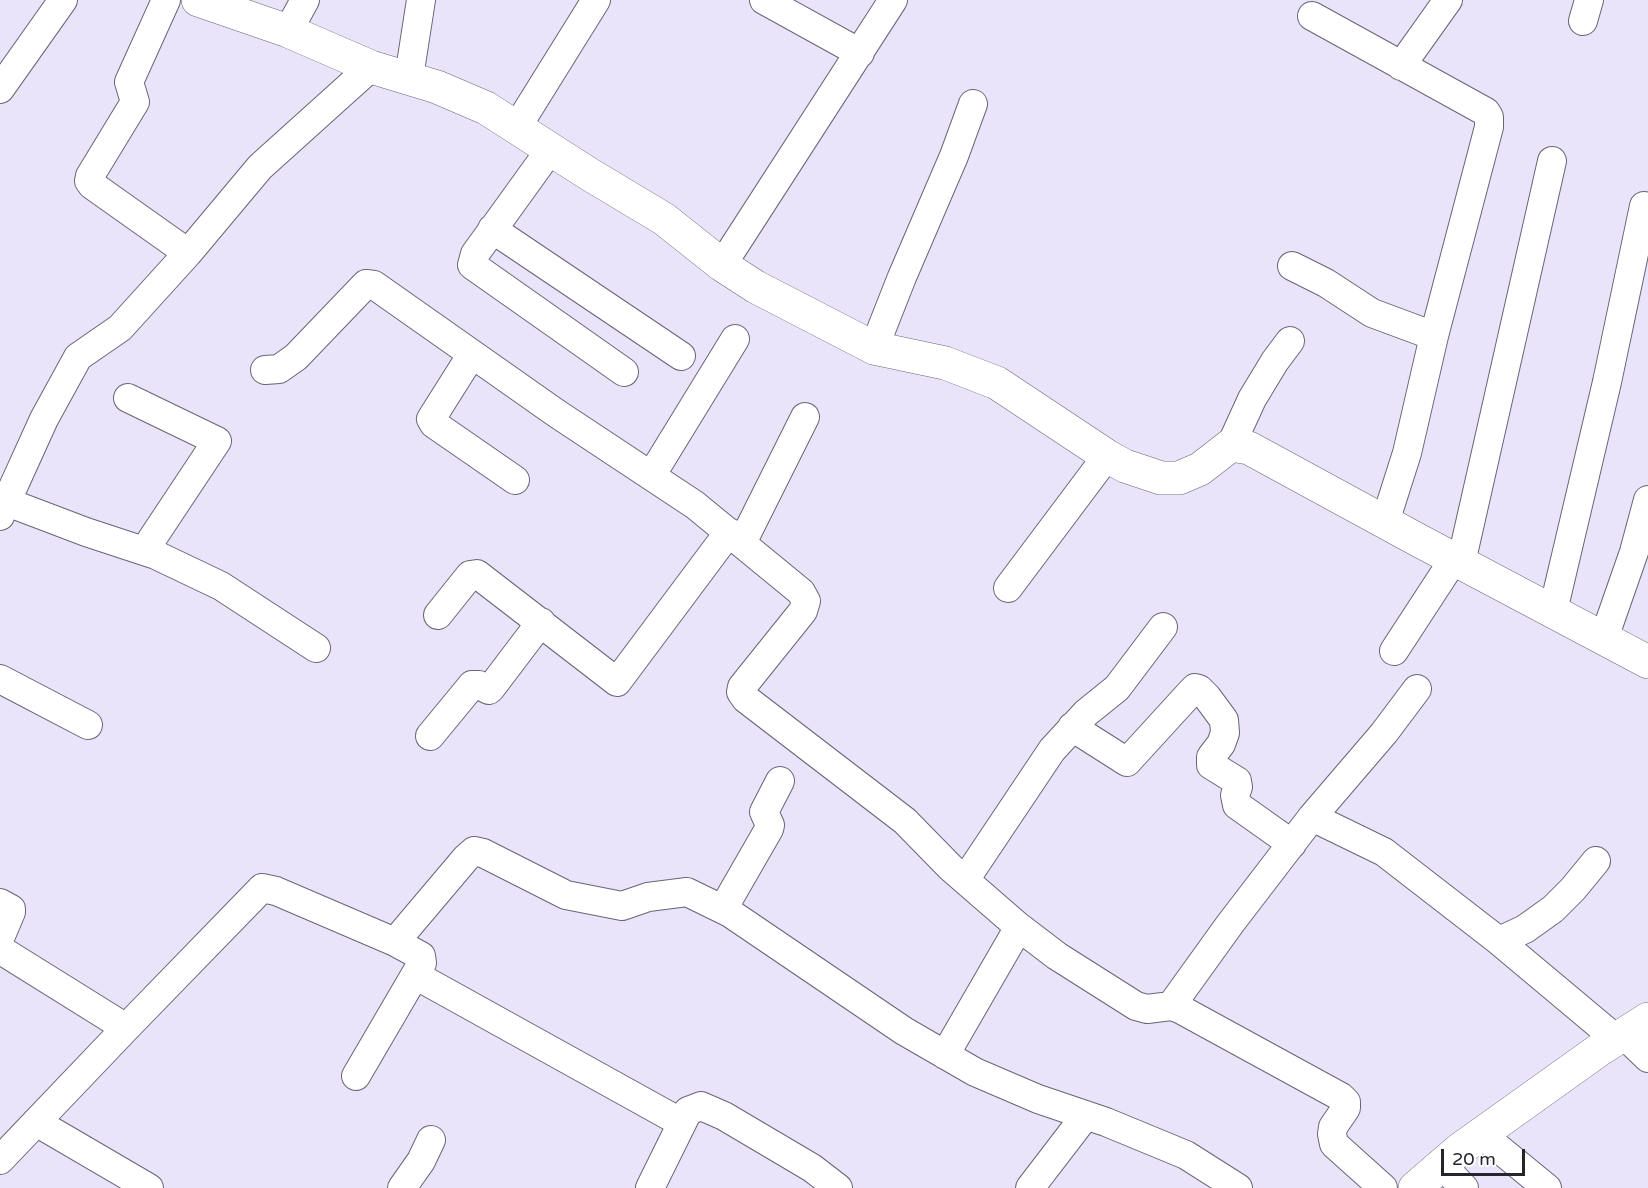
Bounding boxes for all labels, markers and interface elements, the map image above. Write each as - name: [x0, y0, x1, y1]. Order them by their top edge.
- scale bar: [1444, 1137, 1528, 1175]
- text: 20 m: [1452, 1148, 1496, 1170]

